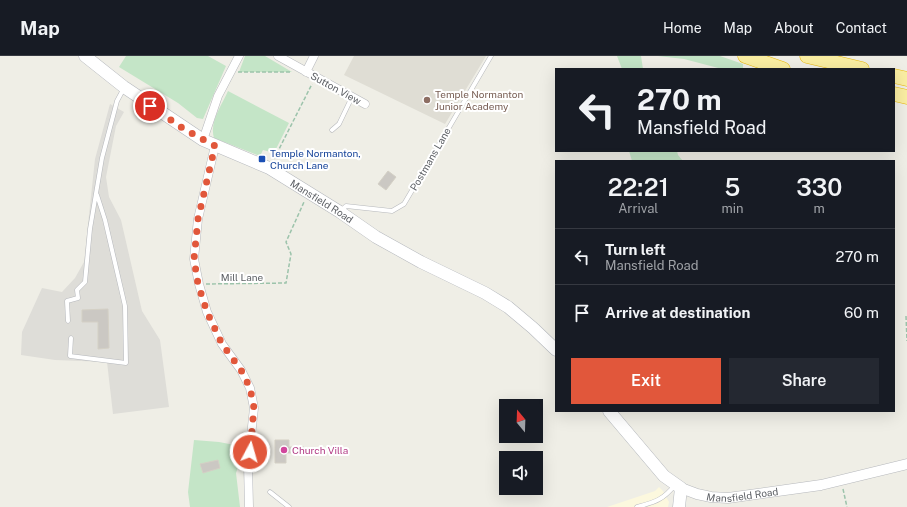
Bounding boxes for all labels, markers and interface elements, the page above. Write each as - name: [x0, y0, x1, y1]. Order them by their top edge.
- text: Map: [20, 17, 60, 39]
- text: Home: [663, 20, 702, 36]
- text: Map: [724, 20, 752, 36]
- text: About: [774, 20, 814, 36]
- text: Contact: [836, 20, 887, 36]
- street label: Sutton View: [309, 69, 364, 107]
- text: 270 m: [637, 83, 721, 116]
- icon: left: [571, 84, 623, 136]
- place label: Temple Normanton Junior Academy: [435, 88, 523, 112]
- pin: [133, 89, 167, 123]
- icon: arrive: [139, 95, 161, 117]
- marker: Temple Normanton Junior Academy: [422, 95, 432, 105]
- text: Mansfield Road: [637, 117, 767, 138]
- street label: Postmans Lane: [407, 125, 453, 193]
- place label: Temple Normanton, Church Lane: [270, 147, 361, 171]
- marker: Temple Normanton, Church Lane: [257, 154, 267, 164]
- text: 22:21: [608, 173, 669, 201]
- text: 5: [725, 173, 740, 201]
- text: 330: [796, 173, 842, 201]
- street label: Mansfield Road: [288, 177, 356, 225]
- text: Arrival: [618, 201, 658, 216]
- text: min: [721, 201, 743, 216]
- text: m: [814, 201, 825, 216]
- text: Turn left: [605, 241, 666, 258]
- icon: left: [571, 246, 593, 268]
- text: 270 m: [836, 248, 879, 265]
- text: Mansfield Road: [605, 258, 699, 273]
- street label: Mill Lane: [221, 271, 263, 283]
- icon: arrive: [571, 302, 593, 324]
- text: Arrive at destination: [605, 304, 750, 321]
- text: 60 m: [844, 304, 879, 321]
- button: Exit: [571, 358, 721, 404]
- button: Share: [729, 358, 879, 404]
- north arrow: [499, 399, 543, 443]
- map controls: [499, 399, 543, 495]
- position arrow: [229, 431, 271, 473]
- place label: Church Villa: [292, 444, 348, 456]
- marker: Church Villa: [279, 445, 289, 455]
- button: sound: [499, 451, 543, 495]
- street label: Mansfield Road: [705, 485, 779, 504]

